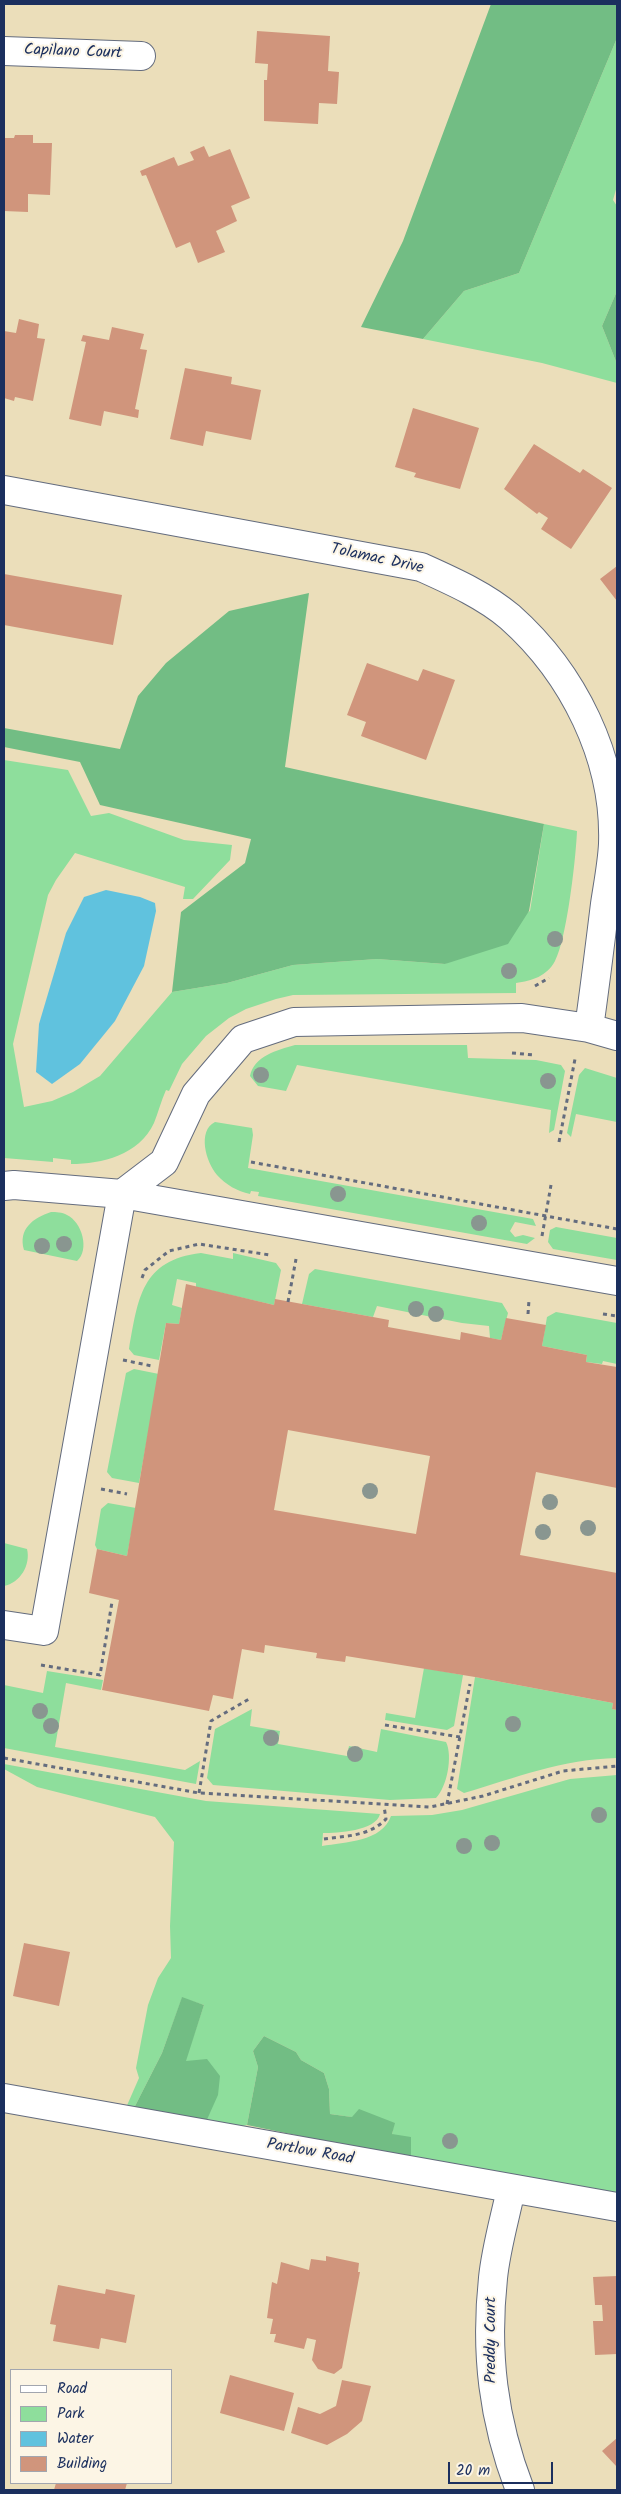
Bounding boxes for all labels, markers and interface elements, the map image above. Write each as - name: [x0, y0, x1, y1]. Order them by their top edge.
- street label: Capilano Court: [24, 42, 122, 64]
- street label: Tolamac Drive: [329, 541, 425, 579]
- street label: Partlow Road: [265, 2136, 355, 2170]
- street label: Preddy Court: [482, 2296, 502, 2384]
- legend: [10, 2369, 172, 2484]
- text: Road: [57, 2377, 87, 2401]
- text: Park: [57, 2402, 84, 2426]
- text: Water: [57, 2427, 93, 2451]
- text: Building: [57, 2452, 107, 2476]
- scale bar: [451, 2452, 556, 2484]
- text: 20 m: [456, 2459, 490, 2483]

